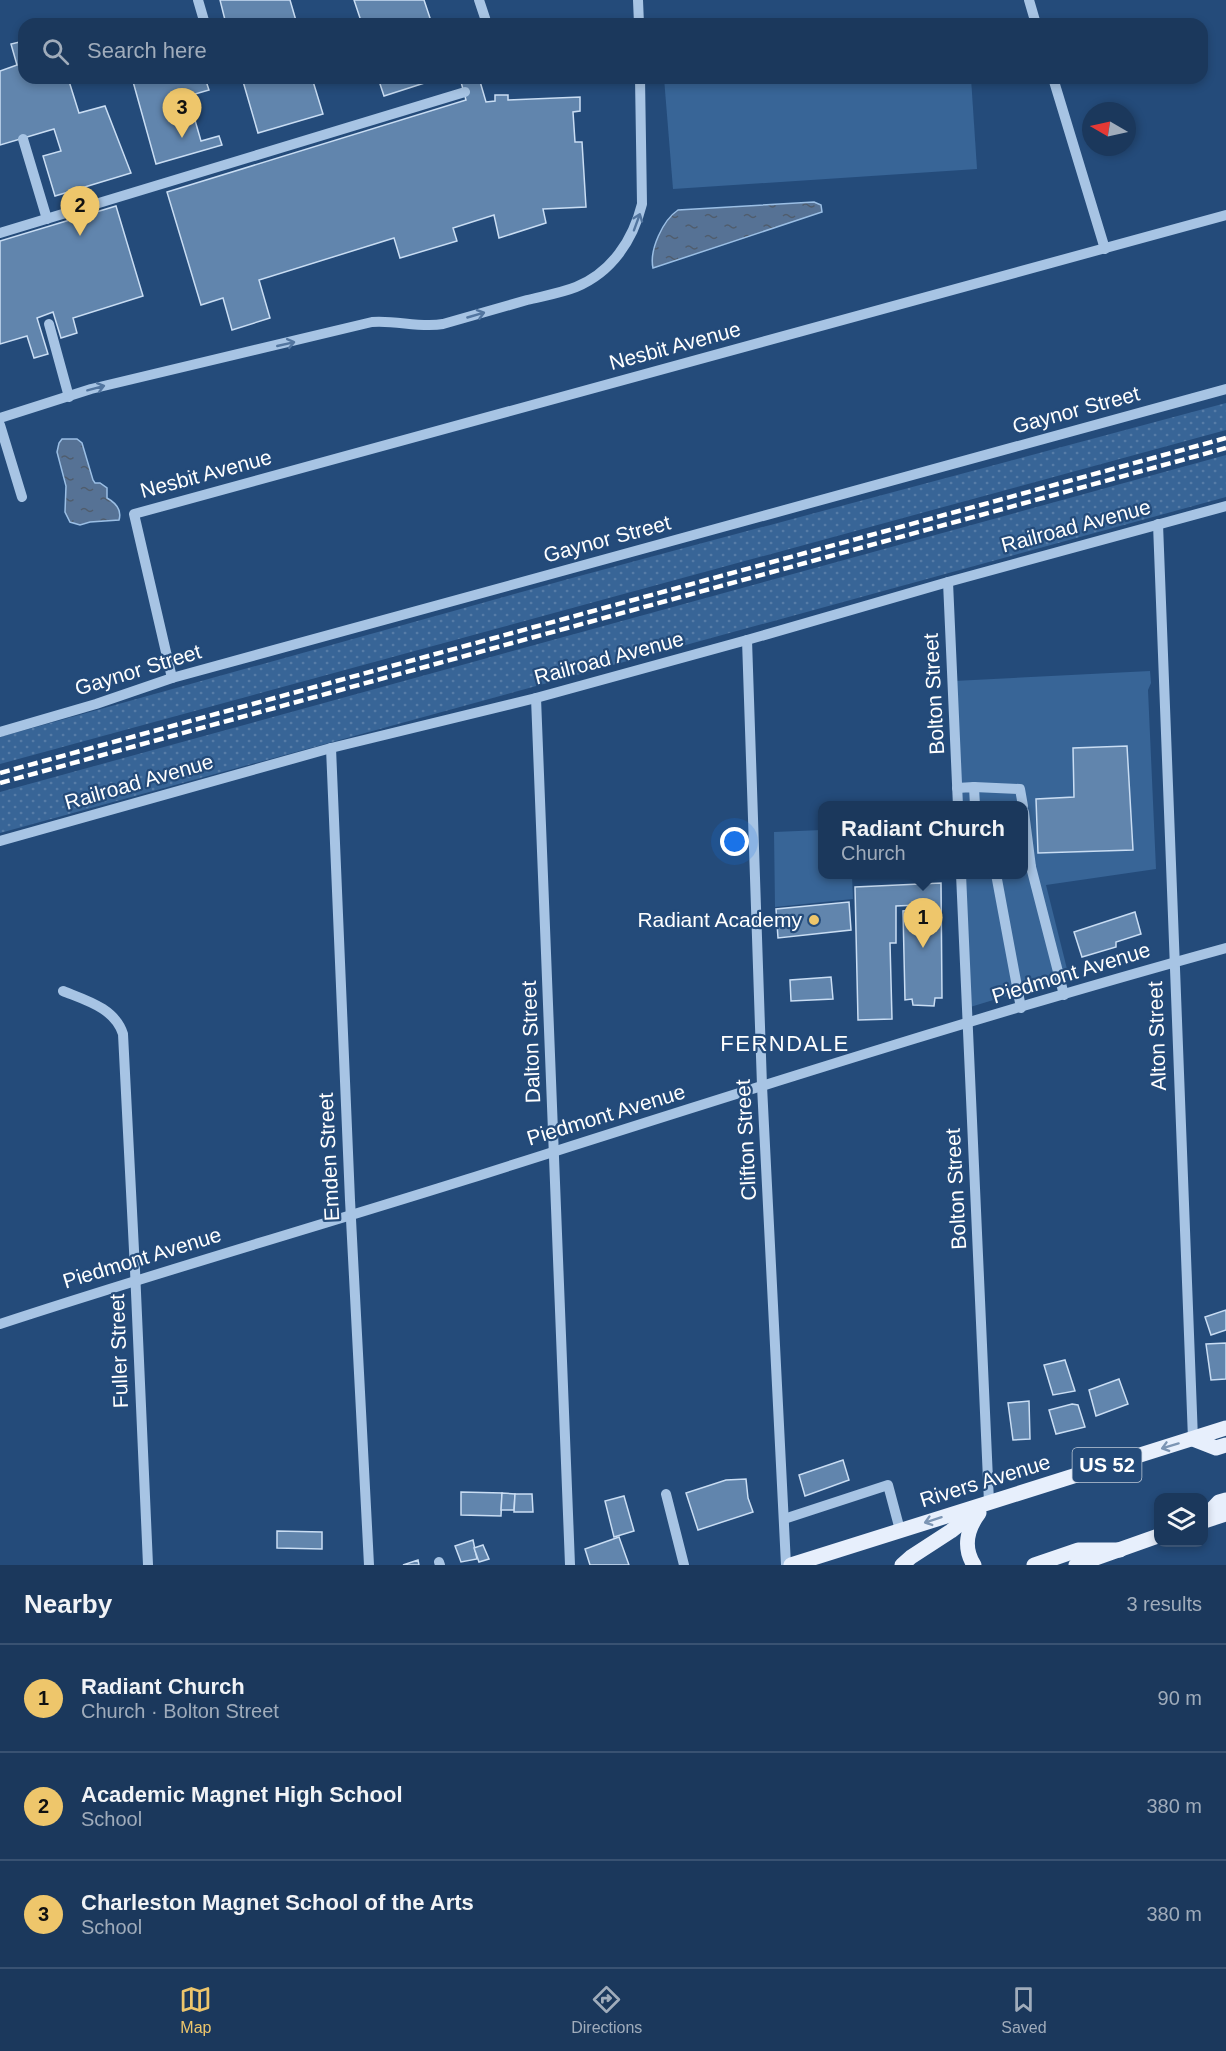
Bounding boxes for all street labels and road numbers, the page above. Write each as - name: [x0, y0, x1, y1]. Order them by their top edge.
- street label: Nesbit Avenue: [607, 317, 743, 374]
- street label: Gaynor Street: [1010, 381, 1142, 438]
- street label: Nesbit Avenue: [138, 445, 274, 502]
- street label: Railroad Avenue: [999, 495, 1153, 557]
- street label: Gaynor Street: [541, 510, 673, 567]
- street label: Railroad Avenue: [532, 627, 686, 689]
- street label: Bolton Street: [919, 633, 948, 755]
- street label: Gaynor Street: [72, 639, 204, 700]
- street label: Railroad Avenue: [62, 749, 216, 814]
- street label: Piedmont Avenue: [989, 938, 1153, 1008]
- street label: Dalton Street: [517, 980, 544, 1104]
- street label: Alton Street: [1143, 981, 1170, 1091]
- street label: Clifton Street: [731, 1079, 760, 1201]
- street label: Piedmont Avenue: [524, 1080, 688, 1150]
- street label: Emden Street: [314, 1092, 343, 1222]
- street label: Bolton Street: [941, 1128, 970, 1250]
- street label: Piedmont Avenue: [60, 1223, 224, 1293]
- street label: Fuller Street: [105, 1293, 132, 1409]
- road number: US 52: [1072, 1448, 1142, 1482]
- street label: Rivers Avenue: [917, 1450, 1053, 1511]

